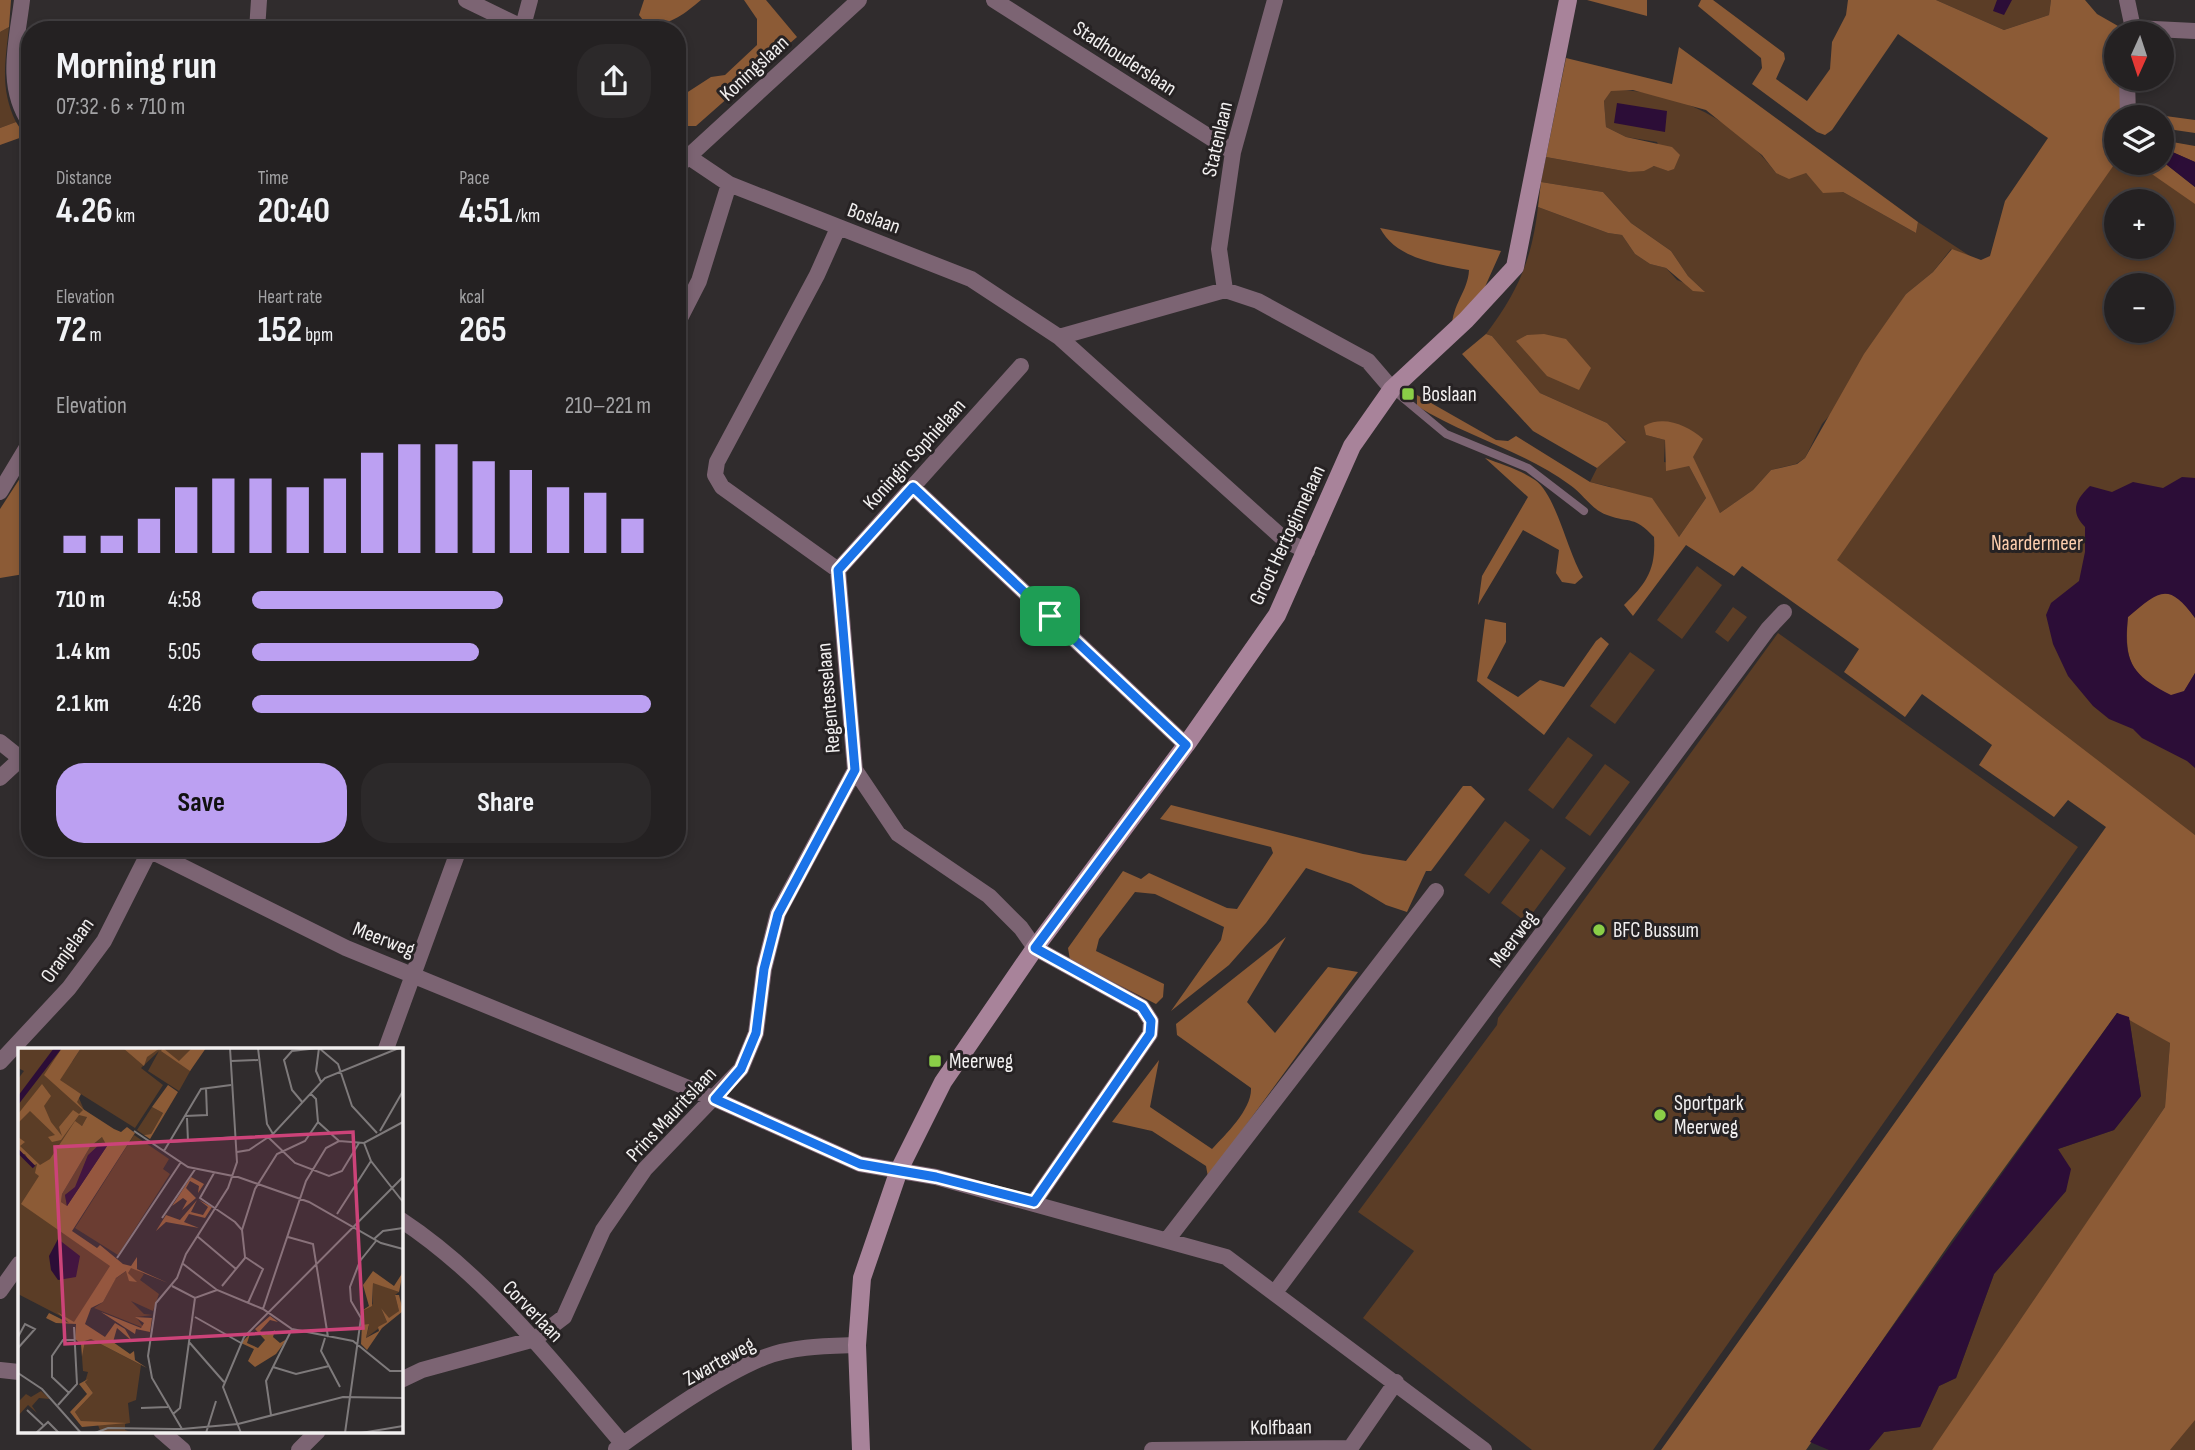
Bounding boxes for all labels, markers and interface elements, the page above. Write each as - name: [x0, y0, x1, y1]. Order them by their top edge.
- street label: Stadhouderslaan: [1068, 16, 1181, 101]
- north arrow: [2104, 21, 2174, 91]
- map controls: [2104, 21, 2174, 343]
- street label: Koningslaan: [715, 30, 794, 106]
- text: Morning run: [56, 44, 217, 89]
- button: share: [577, 44, 651, 118]
- text: 07:32 · 6 × 710 m: [56, 93, 185, 121]
- street label: Statenlaan: [1197, 99, 1238, 179]
- button: layers: [2104, 105, 2174, 175]
- text: Distance: [56, 167, 112, 190]
- text: Time: [258, 167, 289, 190]
- text: Pace: [459, 167, 490, 190]
- button: +: [2104, 189, 2174, 259]
- text: 4.26: [56, 190, 113, 233]
- text: 20:40: [258, 190, 330, 233]
- text: 4:51: [459, 190, 513, 233]
- street label: Boslaan: [844, 197, 904, 240]
- text: km: [113, 205, 135, 228]
- text: /km: [513, 205, 540, 228]
- button: −: [2104, 273, 2174, 343]
- text: Elevation: [56, 286, 115, 309]
- text: Heart rate: [258, 286, 323, 309]
- text: kcal: [459, 286, 484, 309]
- text: 72: [56, 309, 87, 352]
- text: 152: [258, 309, 302, 352]
- text: 265: [459, 309, 507, 352]
- text: m: [87, 324, 102, 347]
- text: bpm: [302, 324, 333, 347]
- place label: Boslaan: [1422, 382, 1477, 407]
- marker: Boslaan: [1400, 386, 1416, 402]
- text: Elevation: [56, 392, 127, 420]
- text: 210–221 m: [565, 392, 651, 420]
- street label: Koningin Sophielaan: [858, 394, 971, 515]
- street label: Groot Hertoginnelaan: [1244, 461, 1331, 609]
- park label: Naardermeer: [1991, 531, 2083, 556]
- text: 710 m: [56, 586, 105, 614]
- text: 4:58: [168, 586, 201, 614]
- pin: [1020, 586, 1080, 646]
- icon: arrive: [1031, 597, 1069, 635]
- text: 1.4 km: [56, 638, 110, 666]
- text: 5:05: [168, 638, 201, 666]
- street label: Regentesselaan: [811, 642, 846, 754]
- text: 2.1 km: [56, 690, 109, 718]
- text: 4:26: [168, 690, 202, 718]
- button: Save: [56, 763, 347, 843]
- button: Share: [361, 763, 651, 843]
- street label: Meerweg: [1484, 906, 1543, 972]
- street label: Oranjelaan: [35, 913, 99, 988]
- street label: Meerweg: [349, 916, 418, 963]
- place label: BFC Bussum: [1613, 918, 1699, 943]
- marker: BFC Bussum: [1591, 922, 1607, 938]
- inset map: [18, 1048, 402, 1432]
- place label: Meerweg: [949, 1049, 1013, 1074]
- marker: Meerweg: [927, 1053, 943, 1069]
- street label: Prins Mauritslaan: [621, 1062, 722, 1167]
- place label: Sportpark Meerweg: [1674, 1091, 1744, 1140]
- marker: Sportpark Meerweg: [1652, 1107, 1668, 1123]
- street label: Corverlaan: [497, 1275, 568, 1348]
- street label: Zwarteweg: [679, 1332, 759, 1391]
- street label: Kolfbaan: [1250, 1414, 1312, 1441]

